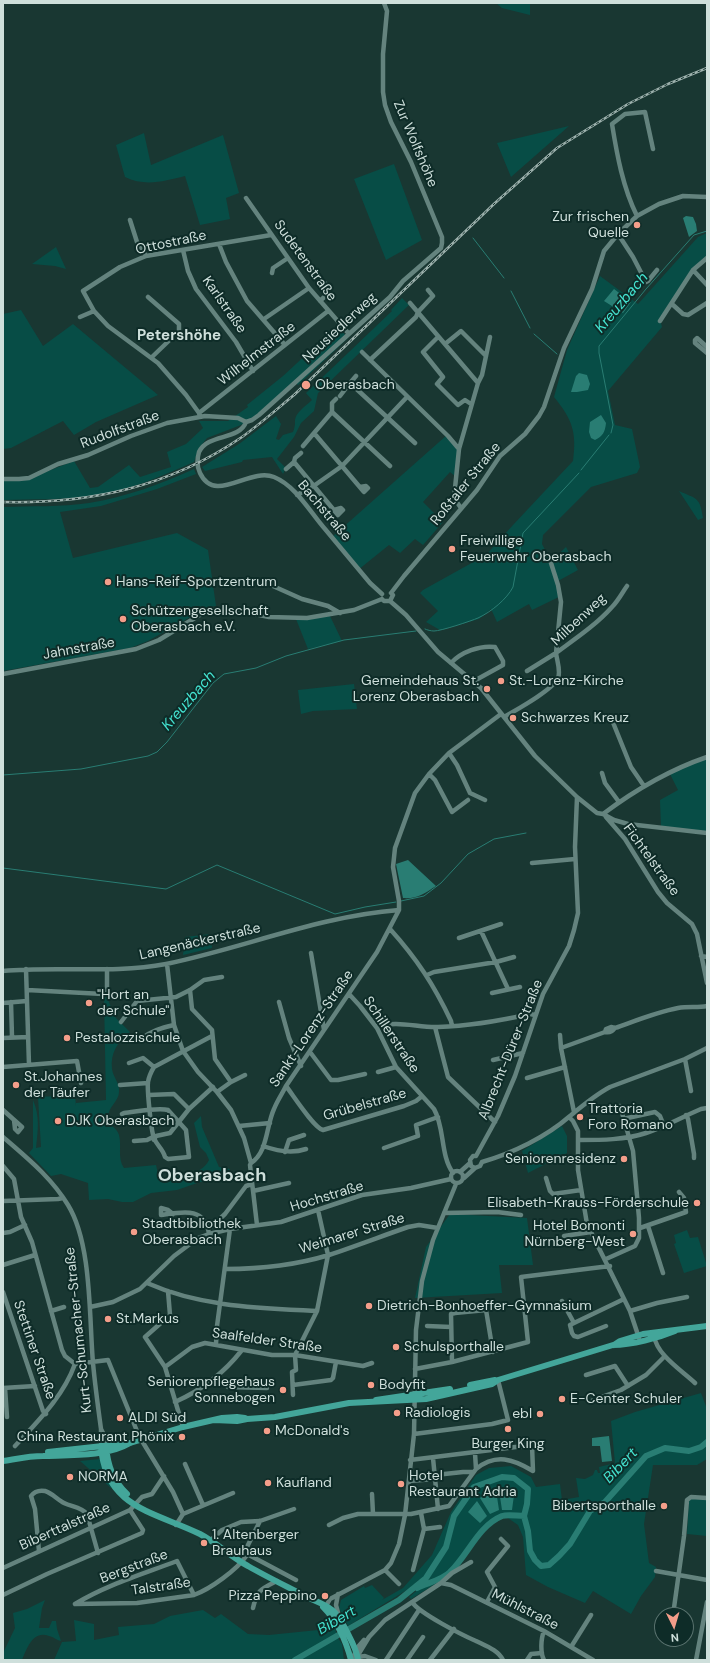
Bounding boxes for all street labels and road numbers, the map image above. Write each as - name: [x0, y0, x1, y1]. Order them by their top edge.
- street label: Zur Wolfshöhe: [389, 98, 441, 190]
- street label: Sudetenstraße: [270, 217, 340, 305]
- street label: Ottostraße: [134, 227, 208, 259]
- street label: Karlstraße: [198, 273, 250, 337]
- street label: Neusiedlerweg: [299, 289, 381, 367]
- street label: Wilhelmstraße: [215, 319, 299, 389]
- street label: Rudolfstraße: [78, 407, 162, 453]
- street label: Roßtaler Straße: [427, 439, 505, 529]
- street label: Bachstraße: [294, 477, 354, 545]
- street label: Milbenweg: [548, 590, 610, 650]
- street label: Jahnstraße: [42, 634, 116, 664]
- street label: Fichtelstraße: [619, 821, 683, 899]
- street label: Langenäckerstraße: [138, 920, 262, 964]
- street label: Sankt-Lorenz-Straße: [267, 967, 357, 1091]
- street label: Albrecht-Dürer-Straße: [475, 977, 547, 1123]
- street label: Schillerstraße: [359, 993, 423, 1077]
- street label: Grübelstraße: [322, 1085, 408, 1125]
- street label: Hochstraße: [288, 1178, 366, 1216]
- street label: Weimarer Straße: [297, 1210, 407, 1258]
- street label: Kurt-Schumacher-Straße: [62, 1246, 96, 1414]
- street label: Stettiner Straße: [9, 1298, 59, 1402]
- street label: Saalfelder Straße: [211, 1325, 323, 1357]
- street label: Biberttalstraße: [17, 1500, 113, 1554]
- street label: Bergstraße: [98, 1546, 170, 1588]
- street label: Talstraße: [130, 1575, 192, 1599]
- street label: Mühlstraße: [489, 1586, 561, 1634]

